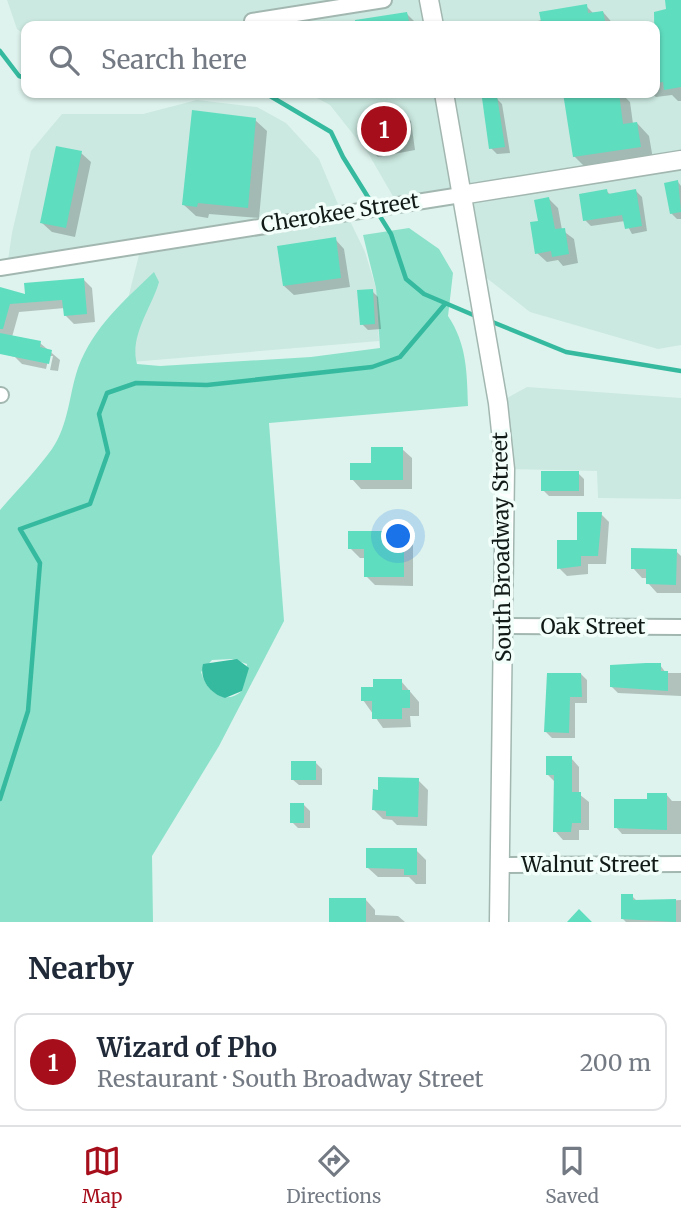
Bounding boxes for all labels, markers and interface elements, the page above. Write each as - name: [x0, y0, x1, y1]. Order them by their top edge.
- search box: [21, 21, 660, 98]
- icon: search: [45, 41, 83, 79]
- text: Search here: [101, 43, 247, 76]
- pin: 1: [361, 103, 407, 155]
- street label: Cherokee Street: [259, 187, 421, 238]
- street label: South Broadway Street: [486, 432, 517, 662]
- your location: [381, 519, 415, 553]
- street label: Oak Street: [541, 613, 645, 640]
- street label: Walnut Street: [520, 851, 659, 878]
- text: Nearby: [28, 949, 134, 987]
- text: Wizard of Pho: [97, 1031, 277, 1064]
- text: 1: [48, 1048, 58, 1077]
- text: 200 m: [580, 1048, 651, 1077]
- text: Restaurant · South Broadway Street: [97, 1064, 483, 1093]
- tab: Map: [82, 1142, 122, 1208]
- tab: Directions: [286, 1142, 381, 1208]
- tab: Saved: [545, 1142, 599, 1208]

